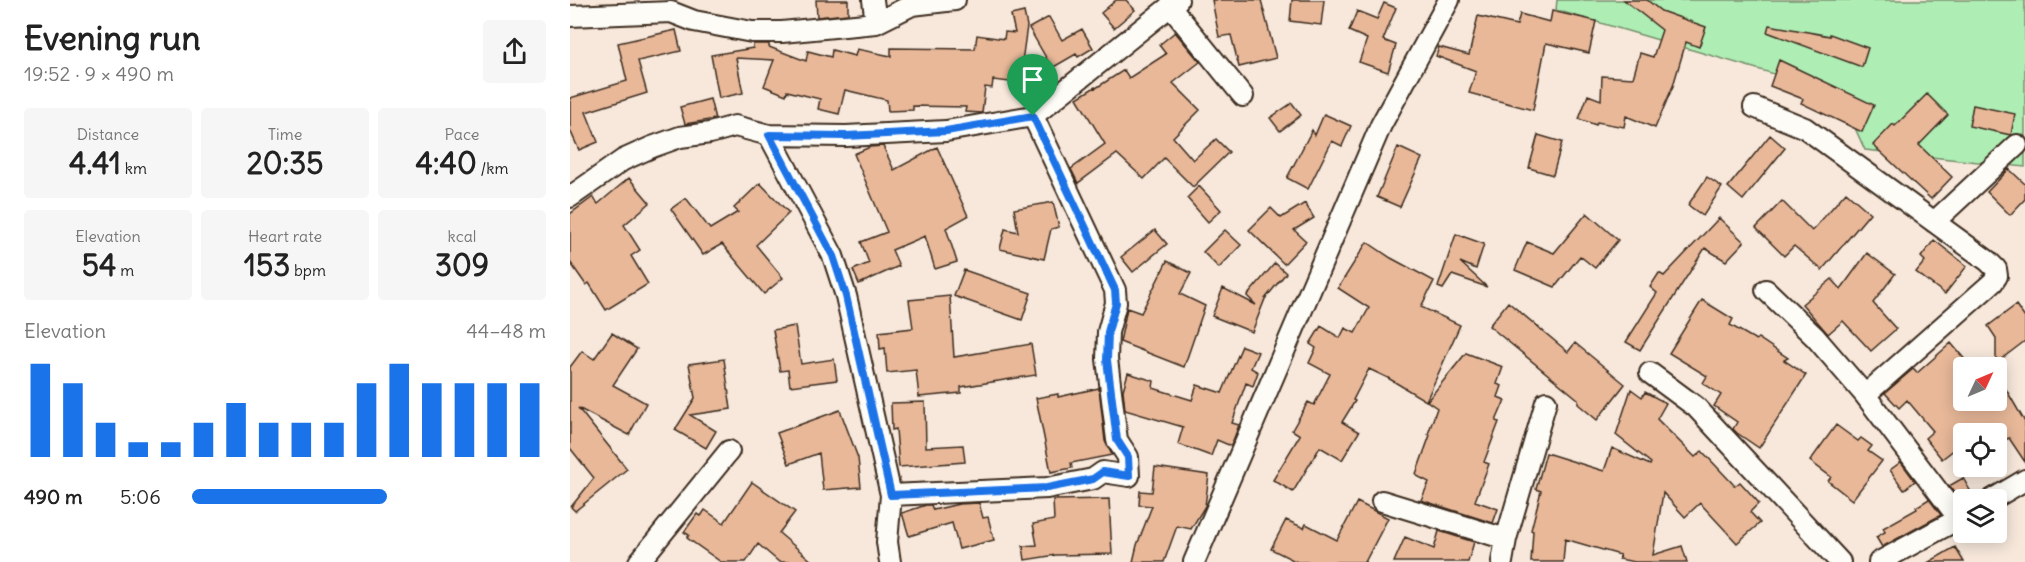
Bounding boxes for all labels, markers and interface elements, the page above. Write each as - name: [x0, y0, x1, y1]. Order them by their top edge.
- text: Evening run: [24, 17, 200, 59]
- button: share: [483, 20, 546, 83]
- pin: [1007, 54, 1058, 116]
- text: 19:52 · 9 × 490 m: [24, 61, 174, 86]
- icon: arrive: [1016, 63, 1049, 96]
- text: Distance: [77, 124, 139, 144]
- text: Time: [268, 124, 302, 144]
- text: Pace: [445, 124, 479, 144]
- text: 4.41: [69, 144, 121, 182]
- text: 20:35: [246, 144, 324, 182]
- text: 4:40: [415, 144, 477, 182]
- text: km: [121, 158, 147, 178]
- text: /km: [477, 158, 509, 178]
- text: Elevation: [75, 226, 141, 246]
- text: Heart rate: [248, 226, 322, 246]
- text: kcal: [448, 226, 476, 246]
- text: 54: [82, 246, 116, 284]
- text: 153: [244, 246, 290, 284]
- text: 309: [435, 246, 489, 284]
- text: m: [116, 260, 134, 280]
- text: bpm: [290, 260, 326, 280]
- text: Elevation: [24, 318, 106, 343]
- text: 44–48 m: [466, 318, 546, 343]
- north arrow: [1953, 357, 2007, 411]
- map controls: [1953, 357, 2007, 543]
- button: locate: [1953, 423, 2007, 477]
- text: 490 m: [24, 484, 83, 509]
- text: 5:06: [120, 484, 161, 509]
- button: layers: [1953, 489, 2007, 543]

